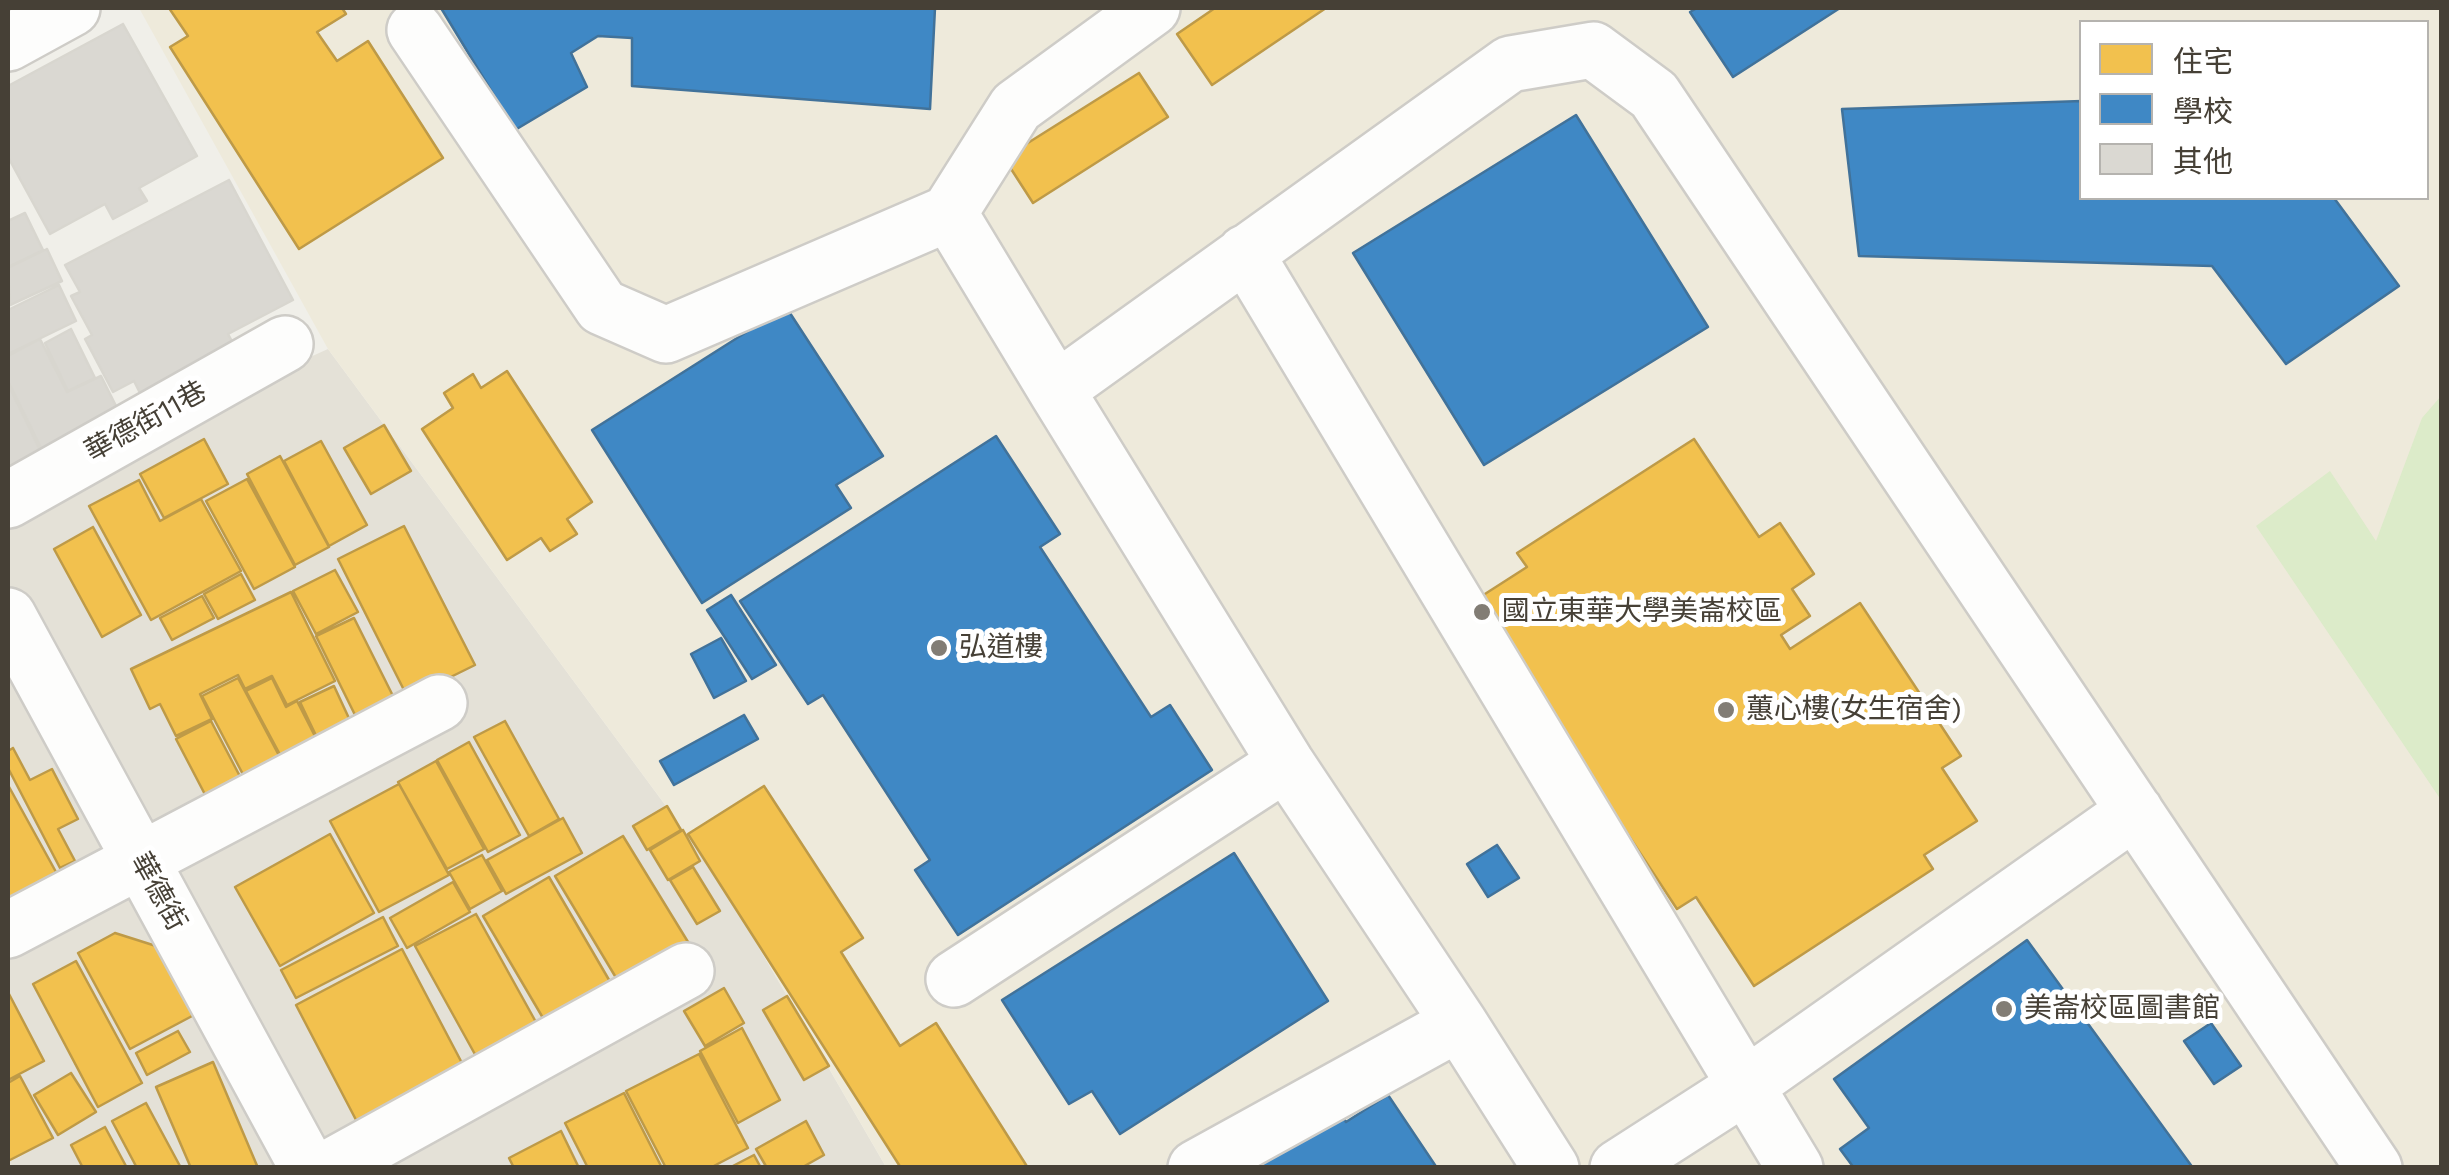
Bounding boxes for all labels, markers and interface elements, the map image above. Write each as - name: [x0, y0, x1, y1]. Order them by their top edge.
- legend: [2079, 20, 2429, 200]
- text: 住宅: [2173, 44, 2233, 79]
- text: 學校: [2173, 94, 2233, 129]
- text: 其他: [2173, 144, 2233, 179]
- street label: 華德街11巷: [79, 375, 213, 469]
- place label: 國立東華大學美崙校區: [1502, 595, 1782, 629]
- marker: 國立東華大學美崙校區: [1471, 601, 1493, 623]
- place label: 弘道樓: [959, 631, 1043, 665]
- marker: 弘道樓: [928, 637, 950, 659]
- place label: 蕙心樓(女生宿舍): [1746, 693, 1962, 727]
- marker: 蕙心樓(女生宿舍): [1715, 699, 1737, 721]
- street label: 華德街: [123, 847, 193, 937]
- place label: 美崙校區圖書館: [2024, 992, 2220, 1026]
- marker: 美崙校區圖書館: [1993, 998, 2015, 1020]

